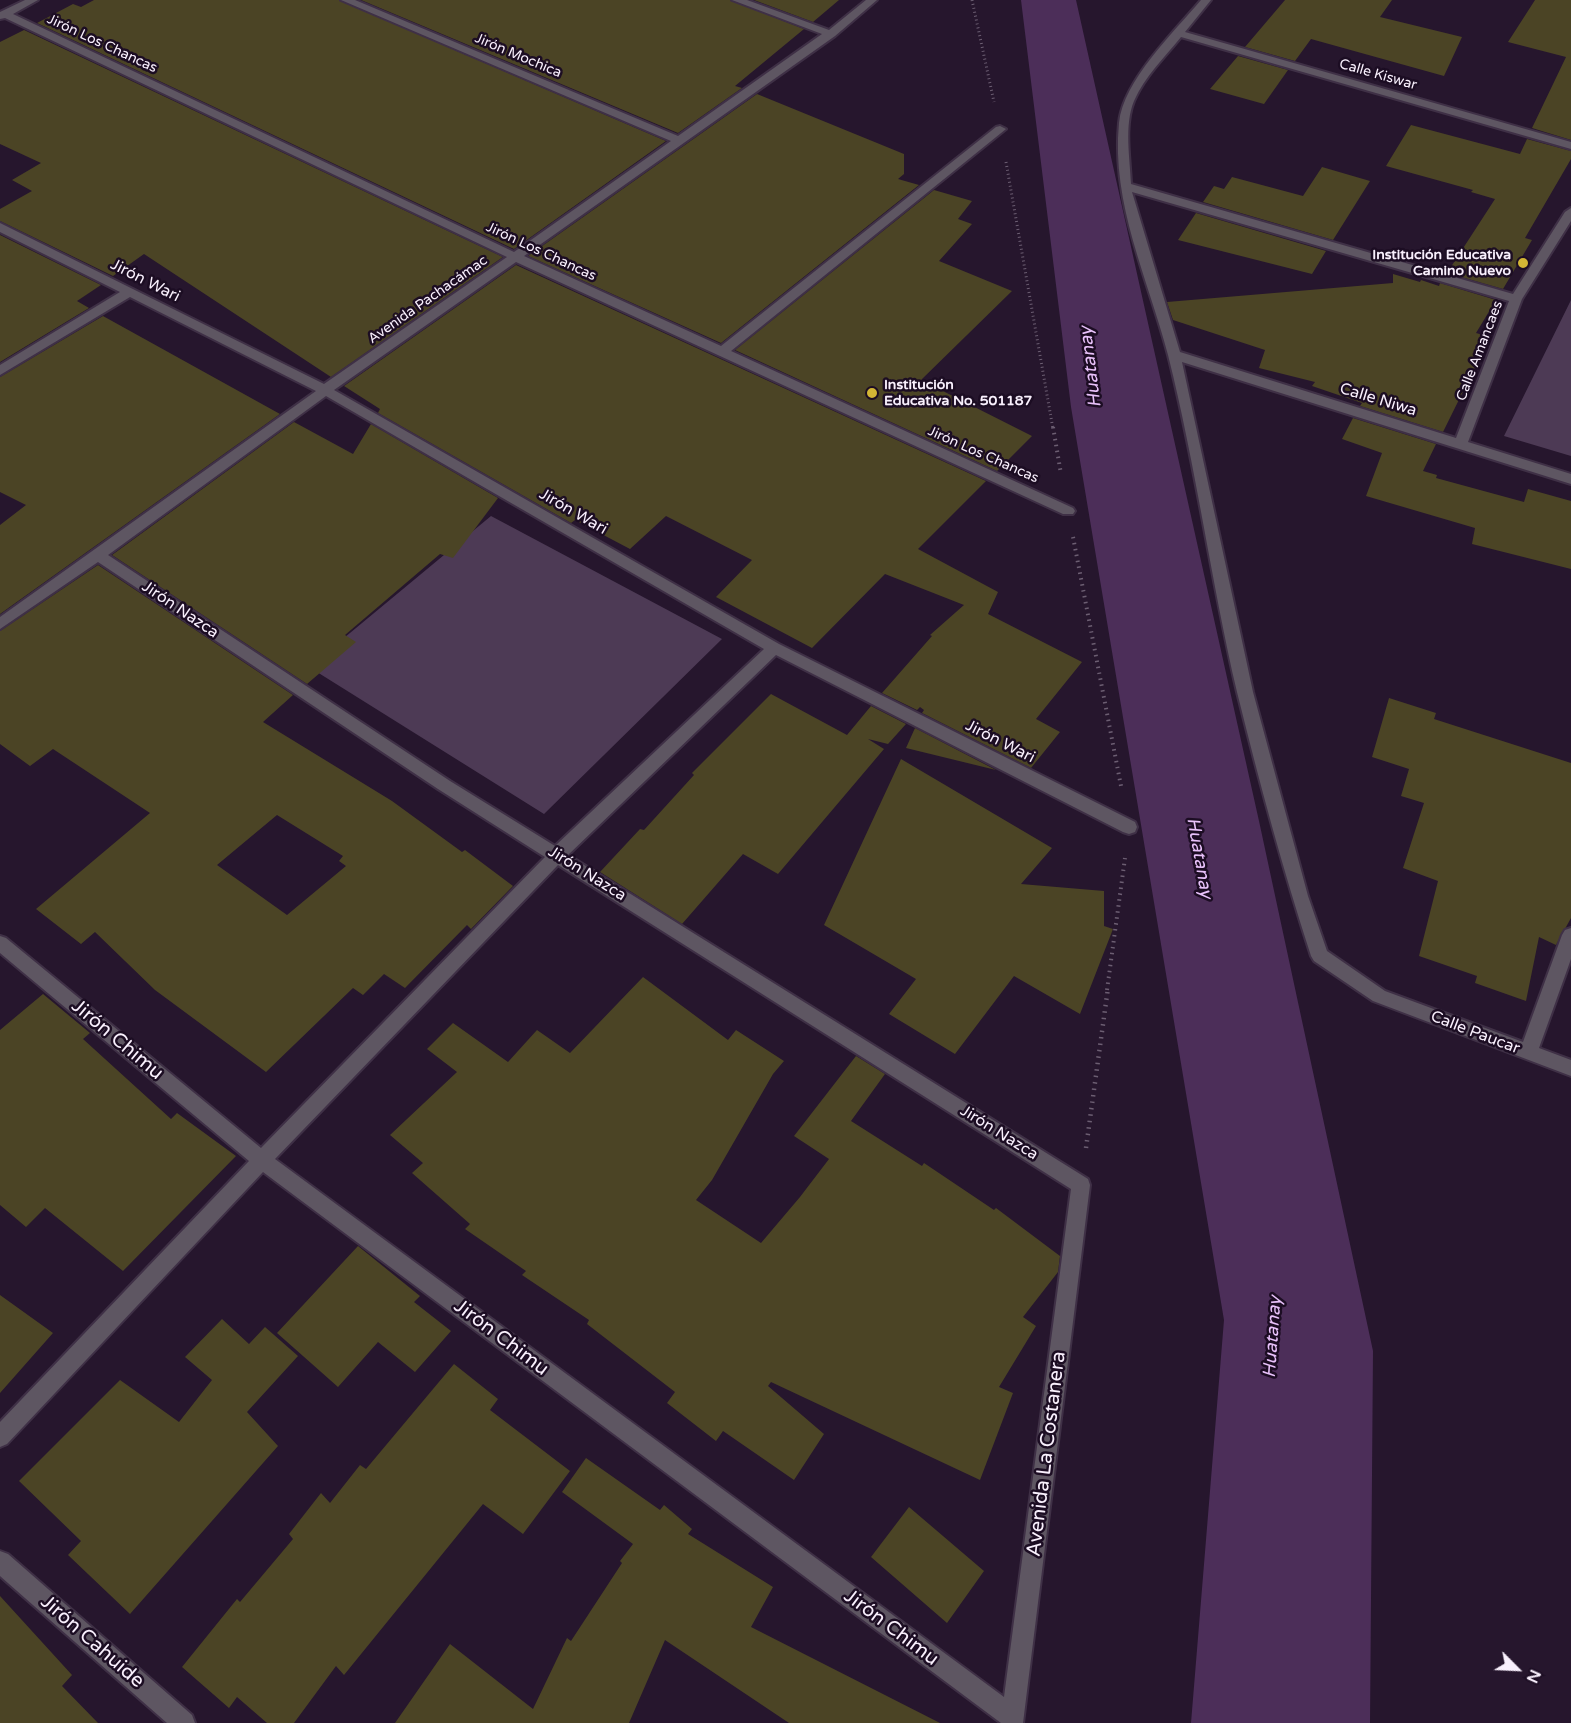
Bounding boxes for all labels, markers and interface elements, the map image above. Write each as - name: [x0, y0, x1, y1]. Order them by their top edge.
- street label: Jirón Los Chancas: [44, 11, 160, 77]
- street label: Jirón Mochica: [472, 30, 564, 82]
- street label: Calle Kiswar: [1337, 56, 1419, 94]
- street label: Jirón Los Chancas: [483, 219, 599, 285]
- place label: Institución Educativa Camino Nuevo: [1372, 247, 1511, 280]
- street label: Avenida Pachacámac: [365, 252, 491, 348]
- street label: Jirón Wari: [107, 255, 183, 307]
- marker: Institución Educativa Camino Nuevo: [1516, 256, 1530, 270]
- street label: Calle Amancaes: [1453, 299, 1507, 403]
- water label: Huatanay: [1075, 325, 1107, 409]
- place label: Institución Educativa No. 501187: [884, 377, 1032, 410]
- street label: Calle Niwa: [1337, 379, 1419, 421]
- marker: Institución Educativa No. 501187: [865, 386, 879, 400]
- street label: Jirón Los Chancas: [925, 423, 1041, 487]
- street label: Jirón Wari: [535, 485, 611, 539]
- street label: Jirón Nazca: [138, 577, 222, 643]
- street label: Jirón Wari: [962, 716, 1038, 768]
- water label: Huatanay: [1181, 816, 1217, 900]
- street label: Jirón Nazca: [544, 842, 630, 906]
- street label: Jirón Chimu: [66, 995, 168, 1085]
- street label: Calle Paucar: [1428, 1007, 1522, 1059]
- street label: Jirón Nazca: [956, 1101, 1042, 1165]
- street label: Jirón Chimu: [449, 1294, 553, 1382]
- water label: Huatanay: [1259, 1295, 1287, 1379]
- street label: Avenida La Costanera: [1022, 1350, 1072, 1558]
- street label: Jirón Chimu: [839, 1584, 943, 1672]
- street label: Jirón Cahuide: [35, 1590, 149, 1694]
- north arrow: [1487, 1639, 1547, 1699]
- text: N: [1522, 1666, 1545, 1686]

